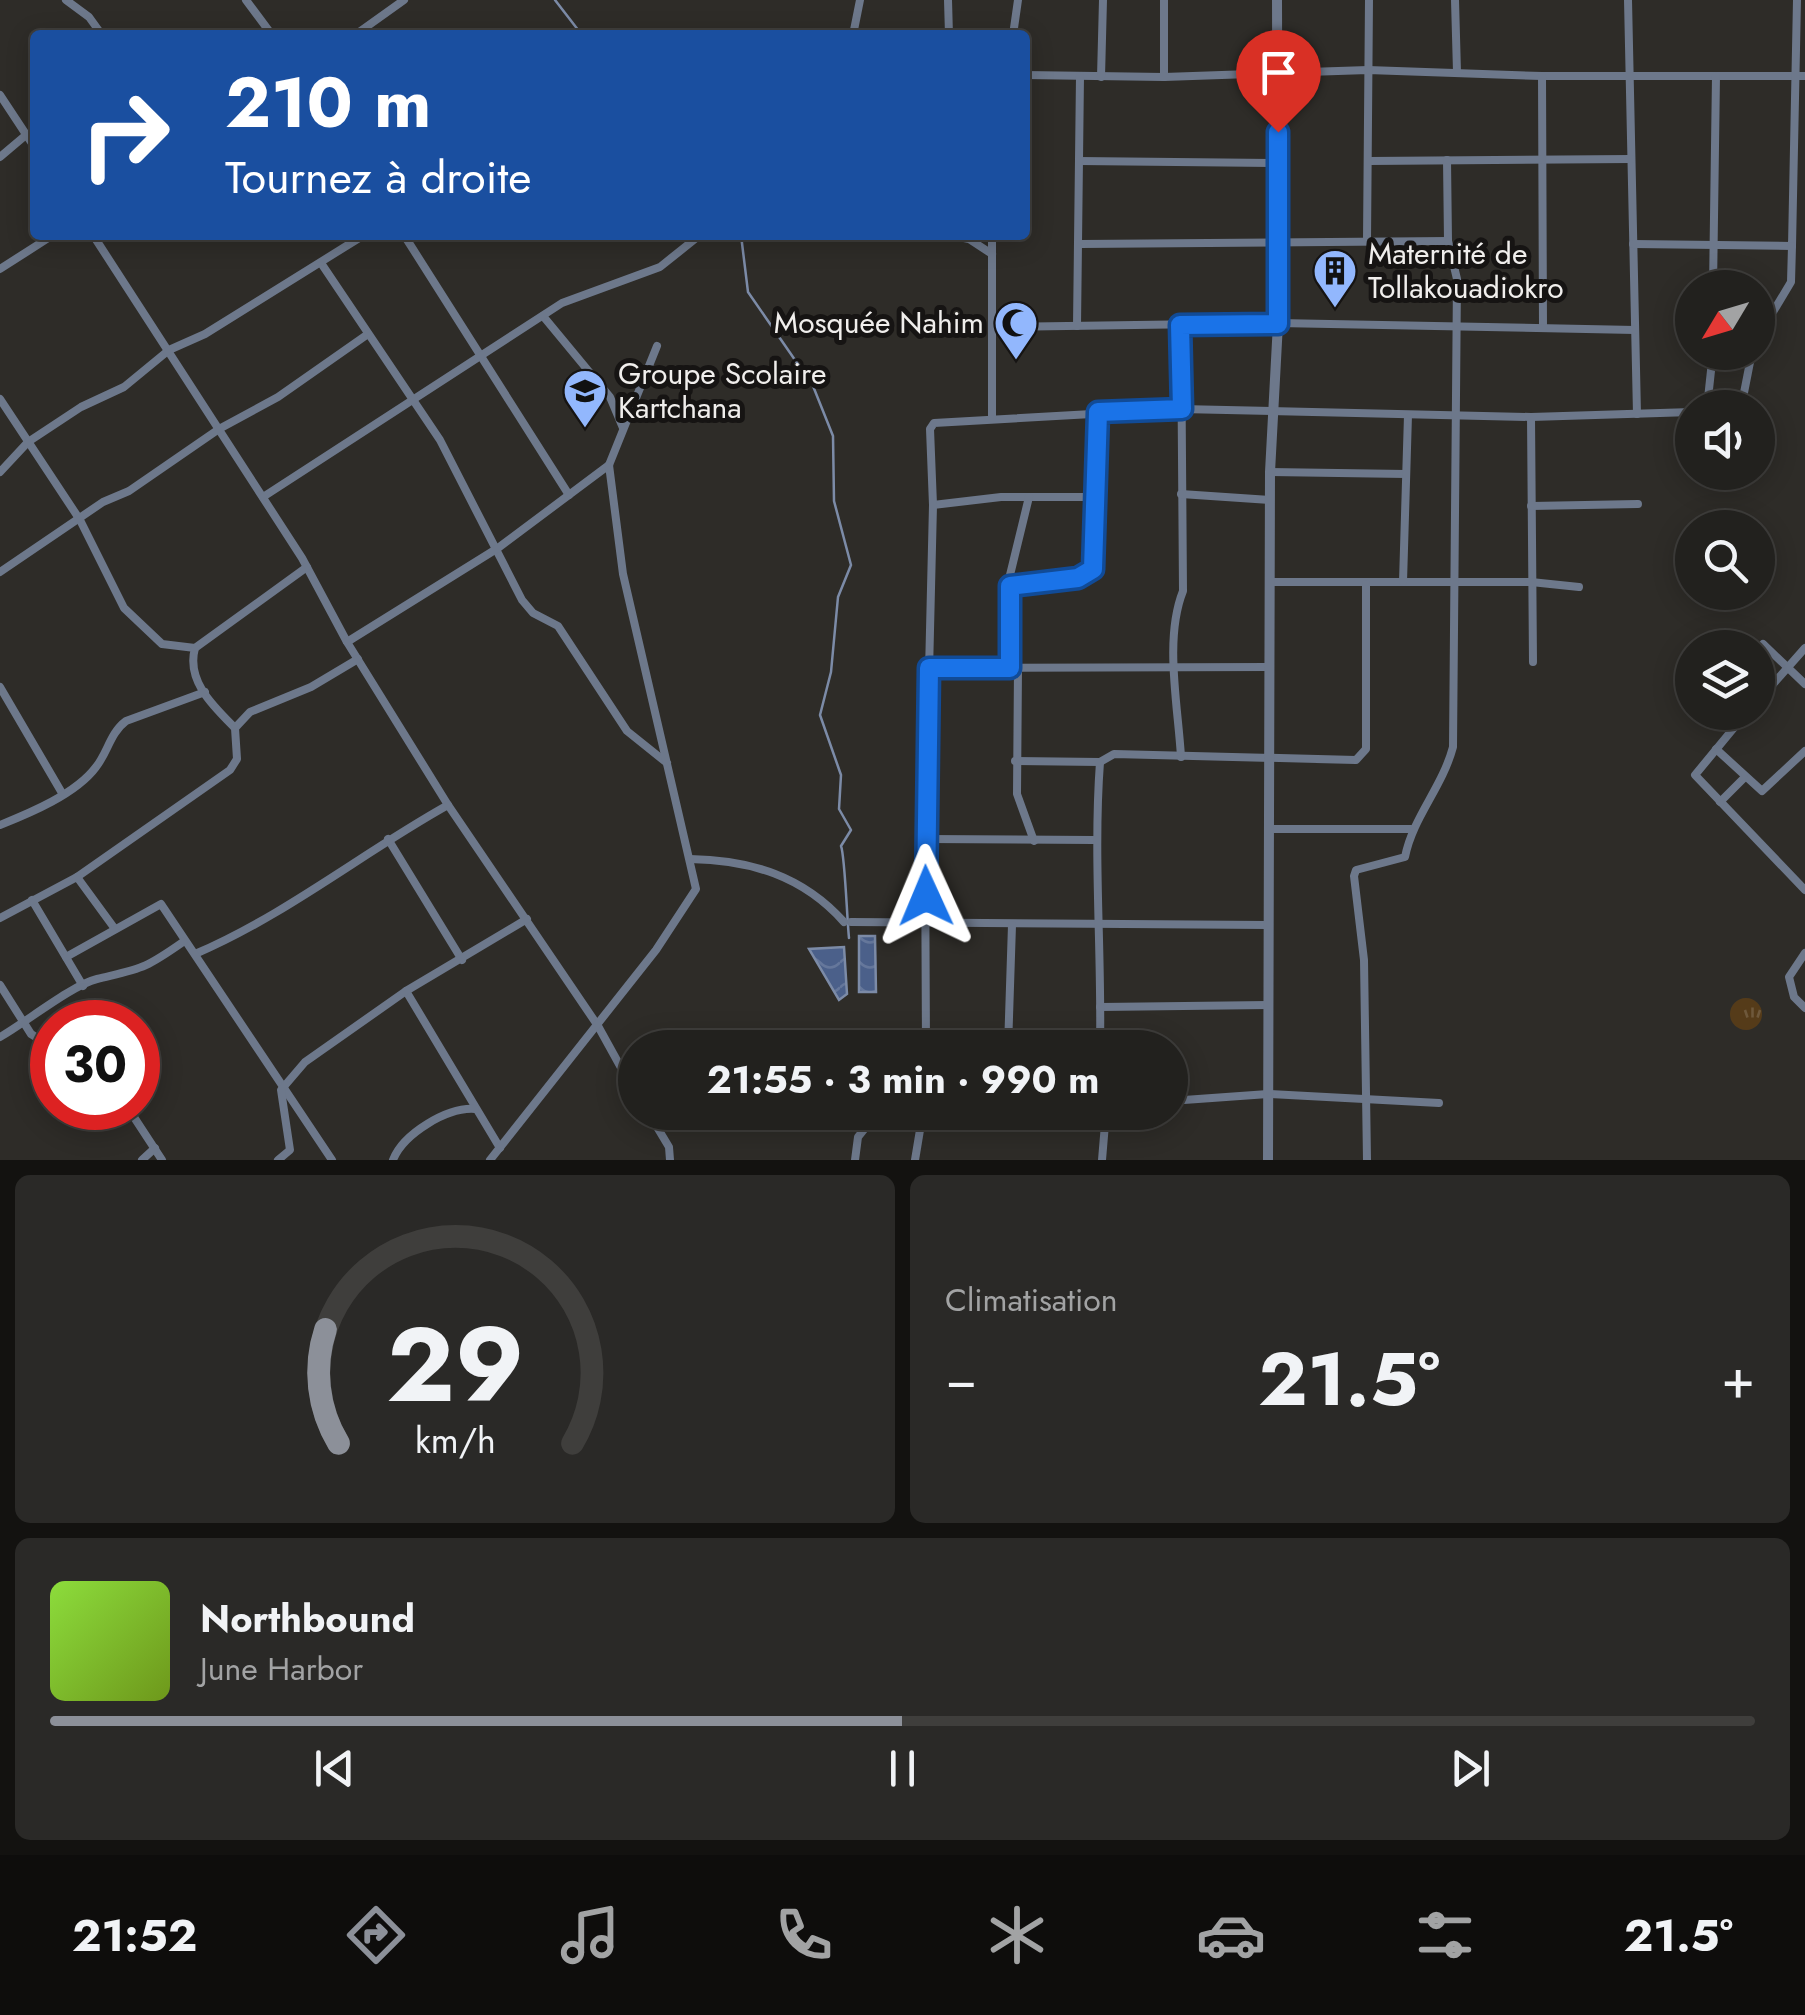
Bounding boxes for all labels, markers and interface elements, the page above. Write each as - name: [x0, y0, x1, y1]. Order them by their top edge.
- pin: [1236, 30, 1321, 133]
- icon: arrive: [1251, 45, 1306, 100]
- text: 210 m: [225, 52, 431, 153]
- icon: right: [60, 70, 190, 200]
- text: Tournez à droite: [225, 145, 531, 210]
- place label: Maternité de Tollakouadiokro: [1368, 232, 1564, 309]
- building icon: Maternité de Tollakouadiokro: [1312, 248, 1358, 309]
- north arrow: [1675, 270, 1775, 370]
- map controls: [1675, 270, 1775, 730]
- mosque icon: Mosquée Nahim: [993, 300, 1039, 361]
- place label: Mosquée Nahim: [774, 301, 984, 344]
- place label: Groupe Scolaire Kartchana: [618, 352, 826, 429]
- school or university icon: Groupe Scolaire Kartchana: [562, 368, 608, 429]
- button: sound: [1675, 390, 1775, 490]
- button: search: [1675, 510, 1775, 610]
- button: layers: [1675, 630, 1775, 730]
- position arrow: [874, 844, 978, 948]
- speed limit sign: 30: [30, 1000, 160, 1130]
- text: 21:55 · 3 min · 990 m: [707, 1052, 1099, 1107]
- text: Climatisation: [945, 1277, 1118, 1323]
- text: 29: [386, 1290, 524, 1440]
- text: 21.5°: [1258, 1325, 1440, 1433]
- text: −: [945, 1339, 977, 1419]
- text: +: [1721, 1339, 1755, 1419]
- text: km/h: [415, 1415, 495, 1466]
- text: Northbound: [200, 1591, 415, 1646]
- text: June Harbor: [200, 1646, 363, 1692]
- icon: previous: [307, 1741, 362, 1796]
- icon: pause: [875, 1741, 930, 1796]
- icon: next: [1443, 1741, 1498, 1796]
- icon: directions: [341, 1900, 411, 1970]
- icon: music: [555, 1900, 625, 1970]
- icon: phone: [769, 1900, 839, 1970]
- icon: climate: [982, 1900, 1052, 1970]
- icon: car: [1196, 1900, 1266, 1970]
- icon: filters: [1410, 1900, 1480, 1970]
- text: 21:52: [72, 1903, 197, 1968]
- text: 21.5°: [1624, 1903, 1733, 1968]

